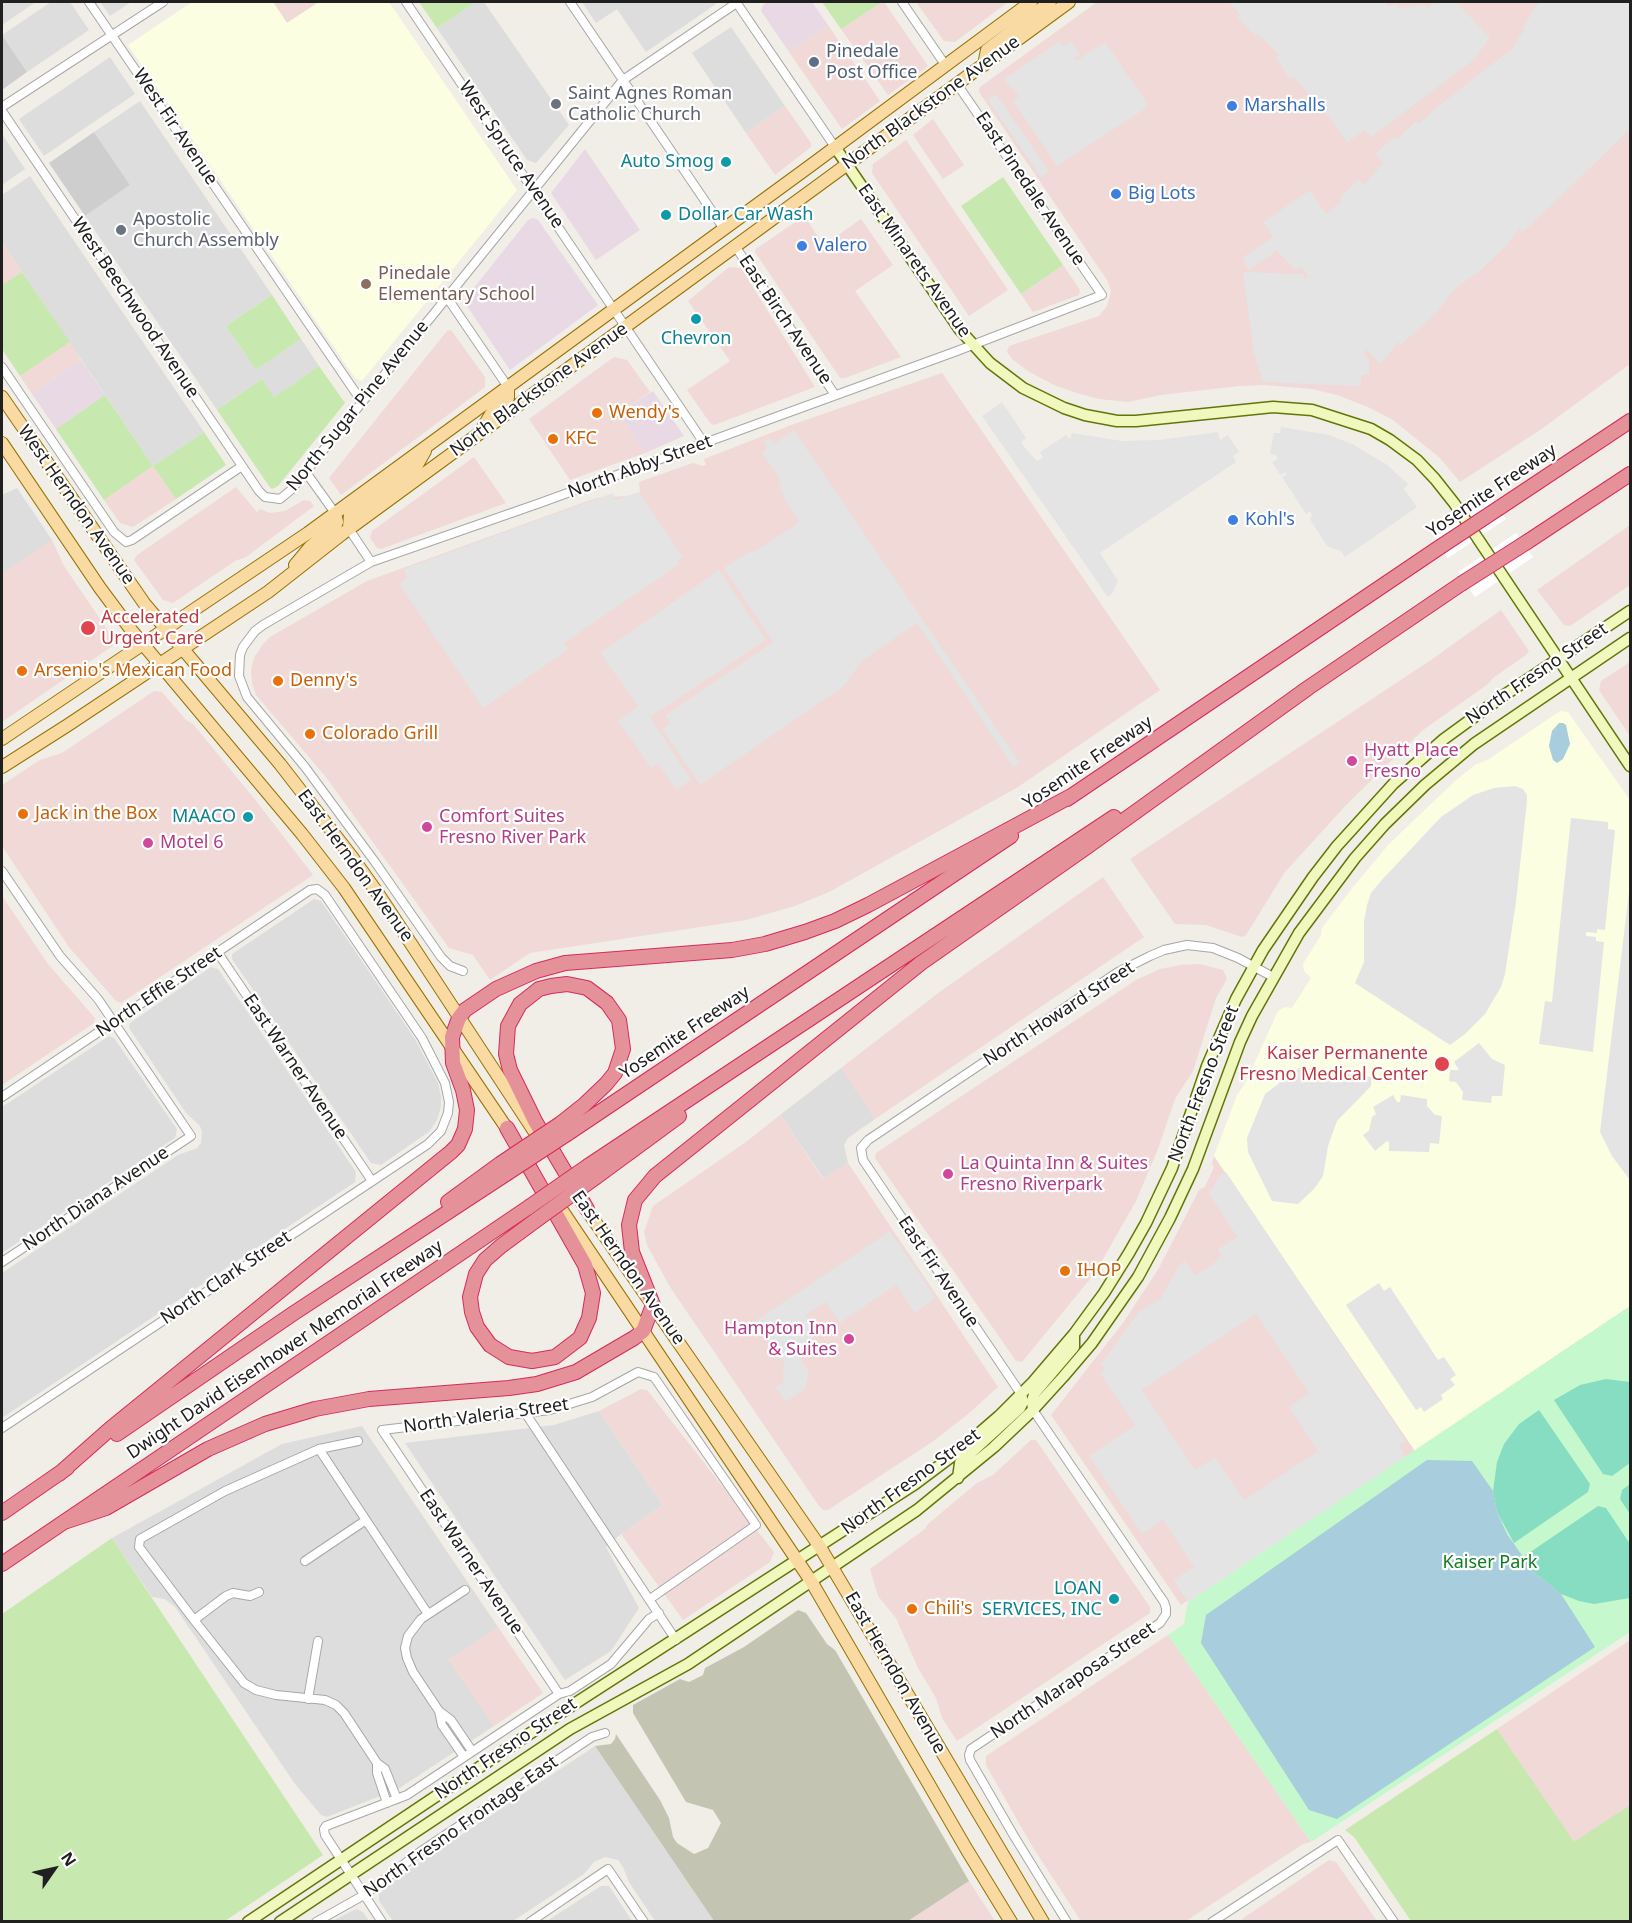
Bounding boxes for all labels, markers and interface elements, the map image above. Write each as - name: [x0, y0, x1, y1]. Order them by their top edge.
- street label: North Blackstone Avenue: [838, 31, 1024, 175]
- place label: Pinedale Post Office: [826, 41, 917, 84]
- marker: Pinedale Post Office: [807, 55, 821, 69]
- street label: West Fir Avenue: [128, 65, 222, 189]
- street label: West Spruce Avenue: [454, 77, 568, 233]
- place label: Saint Agnes Roman Catholic Church: [568, 83, 732, 125]
- place label: Marshalls: [1244, 95, 1326, 117]
- marker: Saint Agnes Roman Catholic Church: [549, 97, 563, 111]
- marker: Marshalls: [1225, 99, 1239, 113]
- street label: East Pinedale Avenue: [971, 108, 1089, 270]
- place label: Auto Smog: [621, 151, 714, 173]
- marker: Auto Smog: [719, 155, 733, 169]
- street label: East Minarets Avenue: [853, 180, 975, 342]
- place label: Big Lots: [1128, 183, 1196, 205]
- marker: Big Lots: [1109, 187, 1123, 201]
- place label: Dollar Car Wash: [678, 204, 813, 226]
- marker: Dollar Car Wash: [659, 208, 673, 222]
- place label: Apostolic Church Assembly: [133, 209, 279, 252]
- street label: West Beechwood Avenue: [66, 214, 204, 402]
- marker: Apostolic Church Assembly: [114, 223, 128, 237]
- place label: Valero: [814, 235, 867, 257]
- marker: Valero: [795, 239, 809, 253]
- street label: East Birch Avenue: [734, 251, 836, 389]
- place label: Pinedale Elementary School: [378, 263, 535, 306]
- marker: Pinedale Elementary School: [359, 277, 373, 291]
- marker: Chevron: [689, 312, 703, 326]
- street label: North Sugar Pine Avenue: [282, 316, 434, 496]
- street label: North Blackstone Avenue: [446, 318, 632, 462]
- place label: Chevron: [661, 328, 731, 350]
- place label: Wendy's: [609, 402, 680, 424]
- marker: Wendy's: [590, 406, 604, 420]
- street label: West Herndon Avenue: [13, 421, 139, 589]
- place label: KFC: [565, 428, 597, 450]
- street label: North Abby Street: [565, 431, 715, 503]
- marker: KFC: [546, 432, 560, 446]
- street label: Yosemite Freeway: [1423, 440, 1561, 542]
- place label: Kohl's: [1245, 509, 1295, 531]
- marker: Kohl's: [1226, 513, 1240, 527]
- place label: Accelerated Urgent Care: [101, 607, 204, 650]
- marker: Accelerated Urgent Care: [79, 619, 97, 637]
- street label: North Fresno Street: [1462, 619, 1612, 729]
- place label: Arsenio's Mexican Food: [34, 660, 232, 682]
- marker: Arsenio's Mexican Food: [15, 664, 29, 678]
- place label: Denny's: [290, 670, 358, 692]
- marker: Denny's: [271, 674, 285, 688]
- street label: Yosemite Freeway: [1019, 712, 1157, 814]
- place label: Colorado Grill: [322, 723, 438, 745]
- marker: Colorado Grill: [303, 727, 317, 741]
- place label: Hyatt Place Fresno: [1364, 740, 1459, 783]
- marker: Hyatt Place Fresno: [1345, 754, 1359, 768]
- street label: East Herndon Avenue: [293, 786, 417, 946]
- place label: Jack in the Box: [35, 803, 158, 825]
- place label: MAACO: [172, 806, 236, 828]
- place label: Comfort Suites Fresno River Park: [439, 806, 586, 848]
- marker: Jack in the Box: [16, 807, 30, 821]
- marker: MAACO: [241, 810, 255, 824]
- marker: Comfort Suites Fresno River Park: [420, 820, 434, 834]
- place label: Motel 6: [160, 832, 223, 854]
- marker: Motel 6: [141, 836, 155, 850]
- street label: North Effie Street: [92, 942, 226, 1042]
- street label: North Howard Street: [980, 957, 1138, 1071]
- street label: Yosemite Freeway: [616, 982, 754, 1084]
- street label: East Warner Avenue: [238, 990, 352, 1144]
- street label: North Fresno Street: [1164, 1002, 1244, 1166]
- place label: Kaiser Permanente Fresno Medical Center: [1239, 1043, 1428, 1086]
- marker: Kaiser Permanente Fresno Medical Center: [1433, 1055, 1451, 1073]
- street label: North Diana Avenue: [19, 1142, 173, 1256]
- place label: La Quinta Inn & Suites Fresno Riverpark: [960, 1153, 1148, 1196]
- marker: La Quinta Inn & Suites Fresno Riverpark: [941, 1167, 955, 1181]
- street label: East Herndon Avenue: [567, 1187, 689, 1349]
- street label: East Fir Avenue: [893, 1212, 983, 1332]
- street label: North Clark Street: [157, 1226, 295, 1330]
- street label: Dwight David Eisenhower Memorial Freeway: [123, 1236, 447, 1464]
- place label: IHOP: [1077, 1260, 1121, 1282]
- marker: IHOP: [1058, 1264, 1072, 1278]
- place label: Hampton Inn & Suites: [724, 1318, 837, 1360]
- marker: Hampton Inn & Suites: [842, 1332, 856, 1346]
- street label: North Valeria Street: [402, 1394, 570, 1438]
- street label: North Fresno Street: [837, 1424, 985, 1540]
- street label: East Warner Avenue: [414, 1485, 528, 1639]
- park label: Kaiser Park: [1443, 1552, 1537, 1574]
- place label: LOAN SERVICES, INC: [982, 1578, 1102, 1620]
- street label: East Herndon Avenue: [840, 1588, 950, 1758]
- marker: LOAN SERVICES, INC: [1107, 1592, 1121, 1606]
- place label: Chili's: [924, 1598, 973, 1620]
- marker: Chili's: [905, 1602, 919, 1616]
- street label: North Maraposa Street: [987, 1618, 1159, 1744]
- street label: North Fresno Street: [431, 1694, 581, 1804]
- street label: North Fresno Frontage East: [360, 1752, 562, 1902]
- north arrow: [24, 1839, 84, 1899]
- text: N: [56, 1847, 82, 1870]

